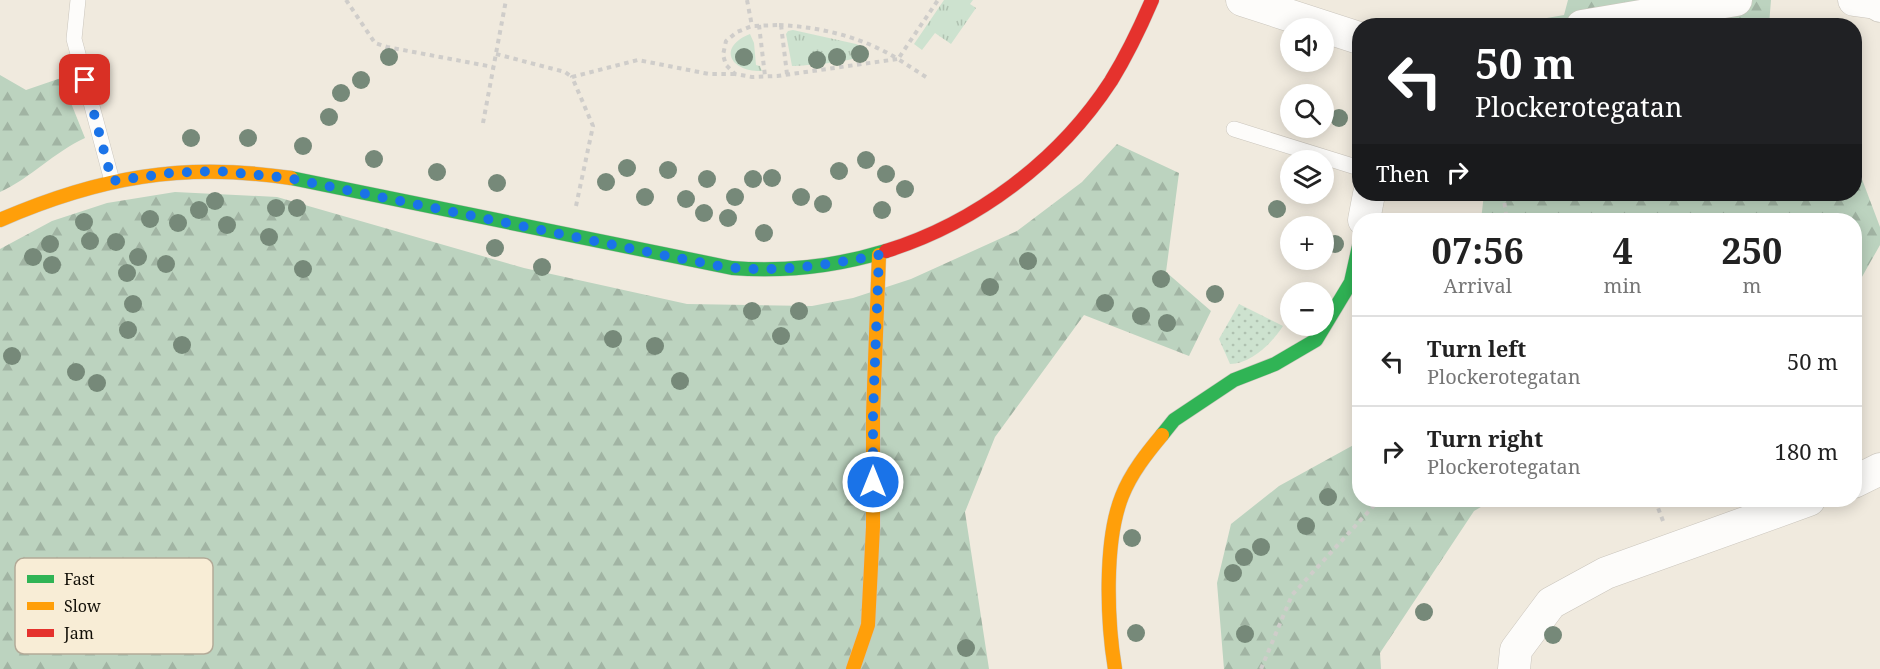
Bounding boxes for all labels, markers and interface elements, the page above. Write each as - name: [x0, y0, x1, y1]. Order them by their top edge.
- map controls: [1280, 18, 1334, 336]
- button: sound: [1280, 18, 1334, 72]
- text: 50 m: [1475, 34, 1575, 91]
- icon: left: [1376, 42, 1454, 120]
- pin: [59, 54, 110, 105]
- icon: arrive: [68, 63, 101, 96]
- button: search: [1280, 84, 1334, 138]
- text: Plockerotegatan: [1475, 88, 1682, 125]
- button: layers: [1280, 150, 1334, 204]
- icon: right: [1441, 156, 1474, 189]
- text: Then: [1376, 158, 1429, 188]
- button: +: [1280, 216, 1334, 270]
- text: 07:56: [1432, 226, 1524, 275]
- text: 4: [1612, 226, 1633, 275]
- text: 250: [1721, 226, 1782, 275]
- text: Arrival: [1444, 272, 1512, 299]
- text: min: [1604, 272, 1642, 299]
- text: m: [1742, 272, 1761, 299]
- button: −: [1280, 282, 1334, 336]
- text: Turn left: [1427, 333, 1526, 363]
- icon: left: [1376, 345, 1409, 378]
- text: 50 m: [1787, 346, 1838, 376]
- text: Plockerotegatan: [1427, 363, 1581, 390]
- text: Turn right: [1427, 423, 1543, 453]
- icon: right: [1376, 435, 1409, 468]
- text: 180 m: [1775, 436, 1838, 466]
- position arrow: [841, 450, 905, 514]
- text: Plockerotegatan: [1427, 453, 1581, 480]
- legend: [15, 558, 213, 654]
- text: Fast: [64, 568, 95, 590]
- text: Slow: [64, 595, 101, 617]
- text: Jam: [63, 622, 94, 644]

